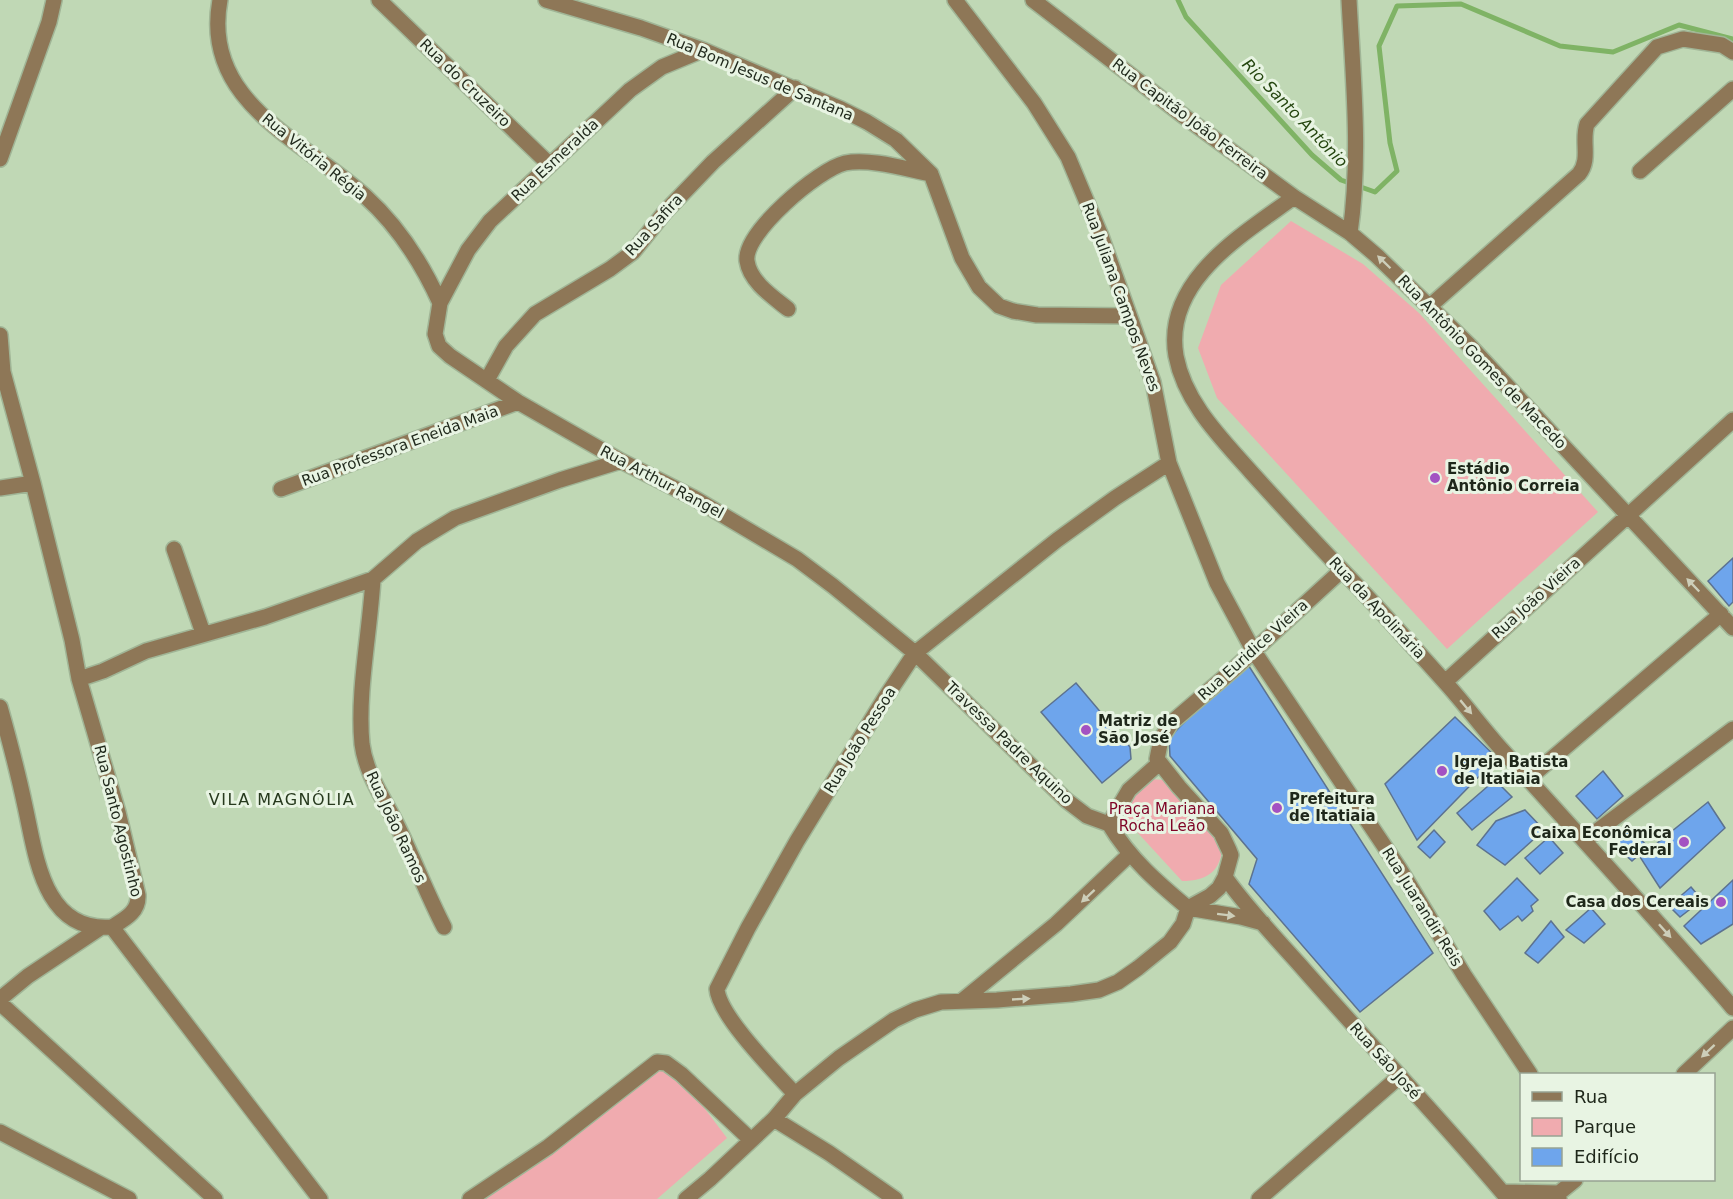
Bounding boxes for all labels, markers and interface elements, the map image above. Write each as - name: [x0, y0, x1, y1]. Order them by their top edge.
- street label: Rua Bom Jesus de Santana: [664, 29, 856, 125]
- street label: Rua do Cruzeiro: [416, 35, 514, 131]
- street label: Rua Capitão João Ferreira: [1109, 55, 1271, 183]
- water label: Rio Santo Antônio: [1238, 55, 1352, 171]
- street label: Rua Vitória Régia: [258, 110, 370, 204]
- street label: Rua Esmeralda: [508, 115, 602, 205]
- street label: Rua Safira: [622, 190, 686, 260]
- street label: Rua Juliana Campos Neves: [1078, 200, 1164, 394]
- one-way arrow: [1377, 256, 1391, 270]
- street label: Rua Antônio Gomes de Macedo: [1394, 271, 1570, 453]
- street label: Rua Professora Eneida Maia: [299, 402, 501, 490]
- street label: Rua Arthur Rangel: [597, 442, 727, 522]
- place label: Estádio Antônio Correia: [1447, 460, 1580, 495]
- marker: Estádio Antônio Correia: [1428, 471, 1442, 485]
- street label: Rua da Apolinária: [1325, 554, 1429, 662]
- street label: Rua João Vieira: [1488, 554, 1584, 642]
- one-way arrow: [1687, 578, 1701, 592]
- street label: Rua Euridice Vieira: [1194, 596, 1312, 704]
- street label: Travessa Padre Aquino: [941, 677, 1076, 808]
- street label: Rua João Pessoa: [820, 684, 900, 796]
- one-way arrow: [1459, 699, 1472, 715]
- place label: Matriz de São José: [1098, 712, 1178, 747]
- marker: Matriz de São José: [1079, 723, 1093, 737]
- street label: Rua Santo Agostinho: [90, 743, 146, 899]
- place label: Igreja Batista de Itatiaia: [1454, 753, 1568, 788]
- marker: Igreja Batista de Itatiaia: [1435, 764, 1449, 778]
- street label: Rua João Ramos: [362, 768, 430, 886]
- district label: VILA MAGNÓLIA: [209, 790, 355, 809]
- place label: Prefeitura de Itatiaia: [1289, 790, 1376, 825]
- park label: Praça Mariana Rocha Leão: [1109, 800, 1215, 835]
- marker: Prefeitura de Itatiaia: [1270, 801, 1284, 815]
- place label: Caixa Econômica Federal: [1530, 824, 1672, 859]
- marker: Caixa Econômica Federal: [1677, 835, 1691, 849]
- street label: Rua Juarandir Reis: [1378, 844, 1466, 970]
- one-way arrow: [1081, 888, 1095, 902]
- place label: Casa dos Cereais: [1565, 893, 1709, 911]
- marker: Casa dos Cereais: [1714, 895, 1728, 909]
- one-way arrow: [1216, 910, 1235, 920]
- one-way arrow: [1658, 923, 1671, 938]
- one-way arrow: [1012, 994, 1031, 1003]
- street label: Rua São José: [1346, 1019, 1424, 1103]
- one-way arrow: [1701, 1044, 1716, 1057]
- legend: [1520, 1073, 1715, 1181]
- text: Rua: [1574, 1086, 1608, 1107]
- text: Parque: [1574, 1116, 1636, 1137]
- text: Edifício: [1574, 1146, 1639, 1167]

